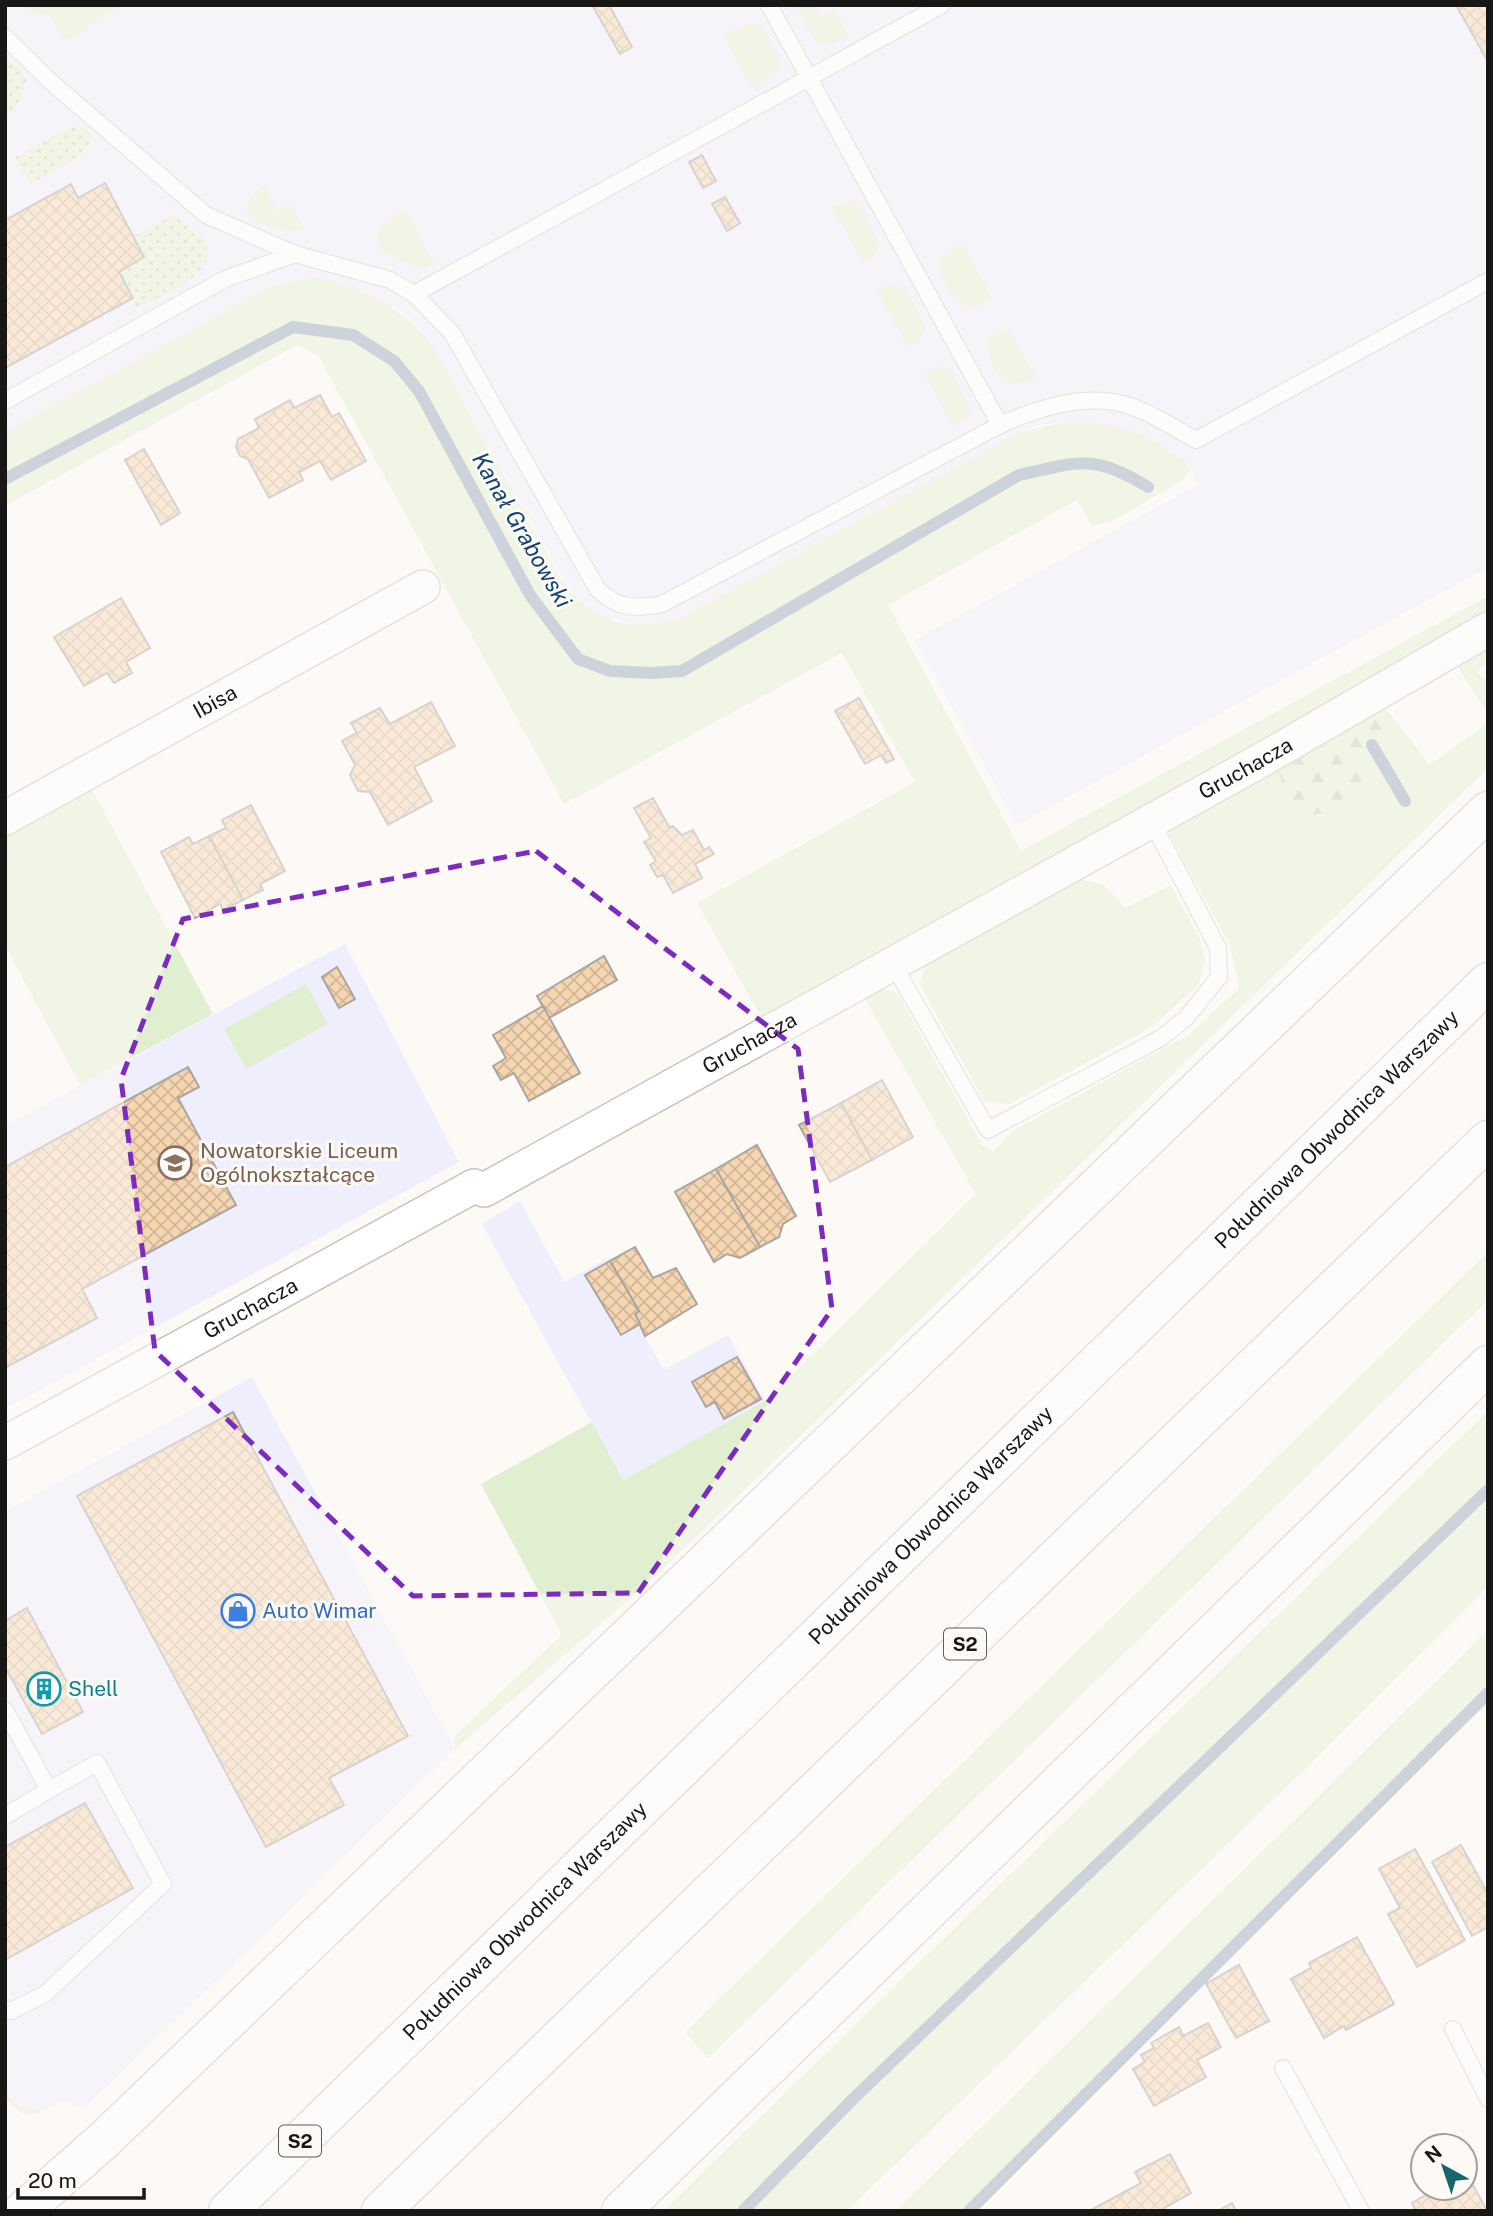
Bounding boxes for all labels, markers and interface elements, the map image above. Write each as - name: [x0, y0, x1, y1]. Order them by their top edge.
- water label: Kanał Grabowski: [467, 447, 578, 612]
- street label: Ibisa: [189, 679, 241, 724]
- street label: Gruchacza: [1194, 732, 1297, 804]
- street label: Południowa Obwodnica Warszawy: [1209, 1005, 1464, 1254]
- street label: Gruchacza: [698, 1007, 801, 1079]
- place label: Nowatorskie Liceum Ogólnokształcące: [200, 1138, 398, 1187]
- school or university icon: Nowatorskie Liceum Ogólnokształcące: [156, 1144, 194, 1182]
- street label: Gruchacza: [199, 1272, 302, 1344]
- street label: Południowa Obwodnica Warszawy: [803, 1400, 1058, 1649]
- shop icon: Auto Wimar: [219, 1592, 257, 1630]
- place label: Auto Wimar: [262, 1598, 376, 1623]
- road number: S2: [944, 1628, 986, 1660]
- building icon: Shell: [25, 1670, 63, 1708]
- place label: Shell: [68, 1676, 118, 1701]
- street label: Południowa Obwodnica Warszawy: [398, 1796, 652, 2045]
- road number: S2: [279, 2126, 321, 2156]
- north arrow: [1409, 2132, 1479, 2202]
- text: N: [1420, 2141, 1446, 2167]
- scale bar: [18, 2156, 144, 2200]
- text: 20 m: [28, 2168, 77, 2193]

